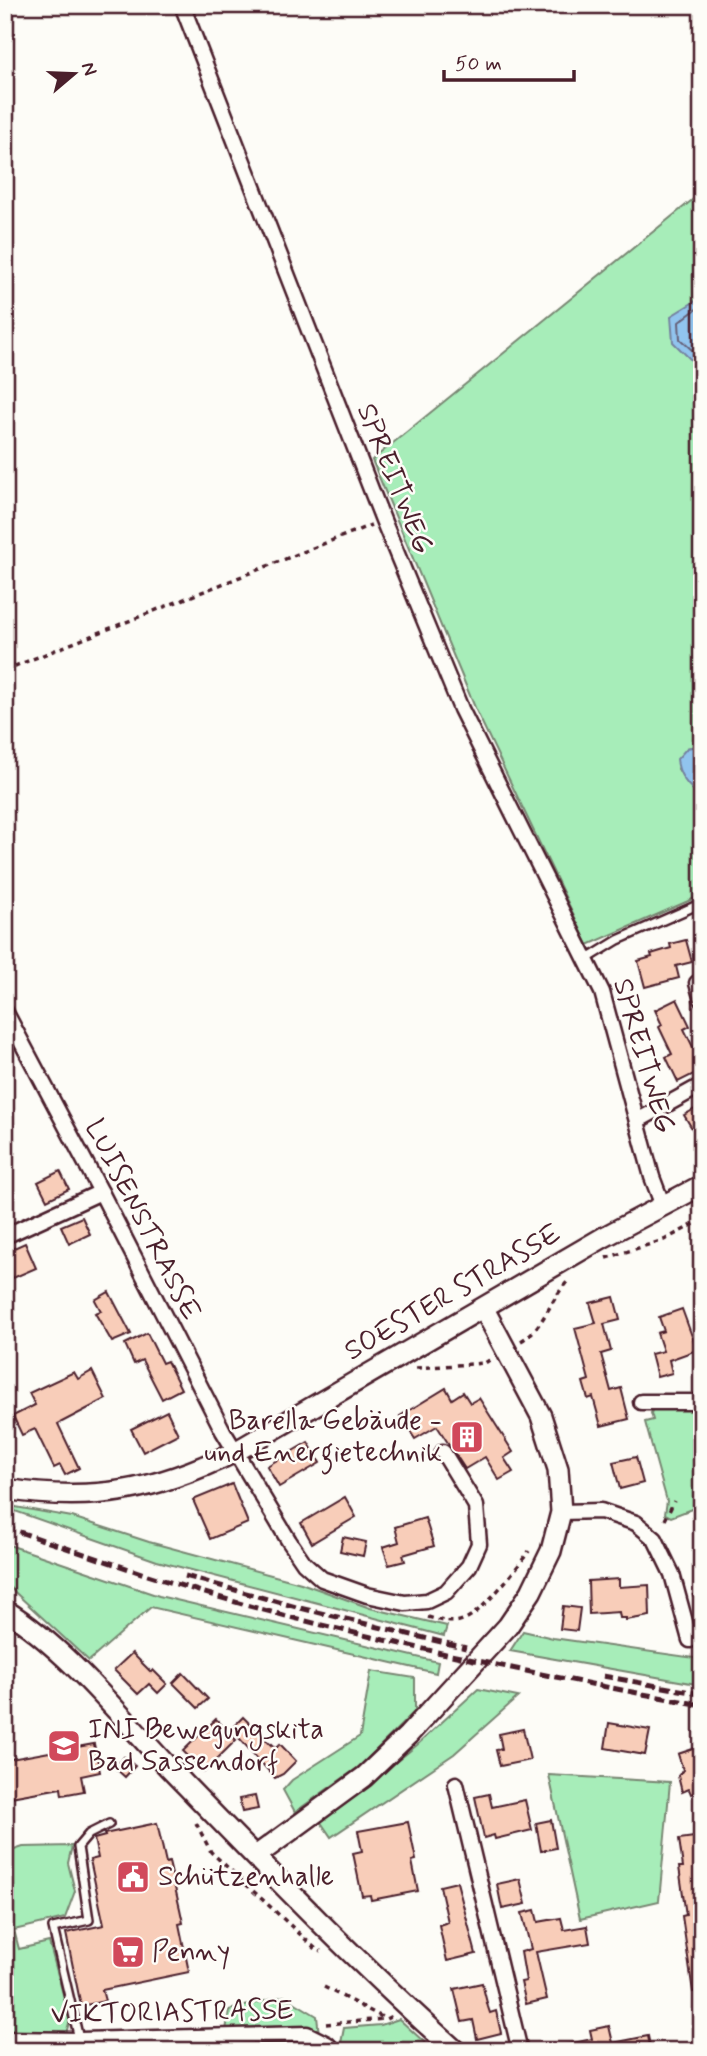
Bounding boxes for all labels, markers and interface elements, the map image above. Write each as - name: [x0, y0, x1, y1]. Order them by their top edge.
- north arrow: [38, 38, 108, 108]
- scale bar: [444, 38, 574, 82]
- text: 50 m: [455, 50, 502, 78]
- text: N: [75, 59, 103, 79]
- street label: SPREITWEG: [347, 398, 441, 560]
- street label: SPREITWEG: [603, 974, 683, 1138]
- street label: LUISENSTRASSE: [75, 1113, 209, 1327]
- street label: SOESTER STRASSE: [338, 1216, 568, 1370]
- place label: Barella Gebäude - und Energietechnik: [204, 1403, 442, 1475]
- building icon: Barella Gebäude - und Energietechnik: [448, 1418, 486, 1456]
- place label: INI Bewegungskita Bad Sassendorf: [88, 1712, 324, 1781]
- school or university icon: INI Bewegungskita Bad Sassendorf: [45, 1727, 83, 1765]
- public building icon: Schützenhalle: [114, 1858, 152, 1896]
- place label: Schützenhalle: [158, 1859, 334, 1896]
- supermarket icon: Penny: [109, 1933, 147, 1971]
- place label: Penny: [152, 1934, 230, 1971]
- street label: VIKTORIASTRASSE: [50, 1992, 294, 2034]

